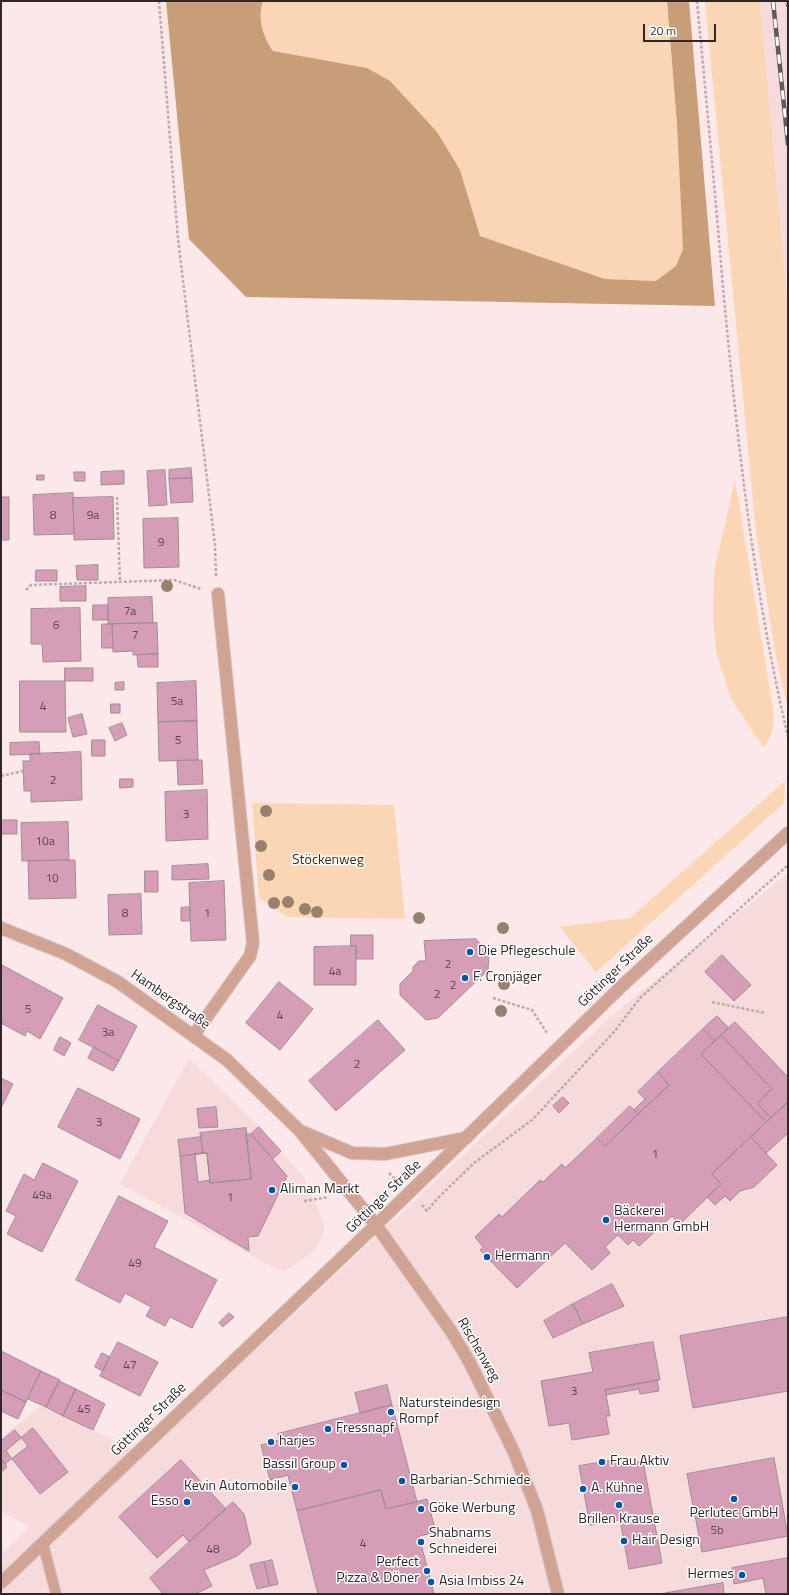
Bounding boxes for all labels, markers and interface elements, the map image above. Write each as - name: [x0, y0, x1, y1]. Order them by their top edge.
- scale bar: [645, 16, 718, 42]
- text: 20 m: [650, 21, 676, 40]
- house number: 8: [50, 509, 56, 523]
- house number: 9a: [87, 509, 99, 523]
- house number: 9: [158, 536, 164, 550]
- house number: 7a: [124, 605, 136, 619]
- house number: 6: [53, 619, 59, 633]
- house number: 7: [132, 629, 138, 643]
- house number: 5a: [171, 695, 183, 709]
- house number: 4: [40, 700, 46, 714]
- house number: 5: [175, 734, 181, 748]
- house number: 2: [50, 774, 56, 788]
- house number: 3: [183, 808, 189, 822]
- house number: 10a: [35, 835, 55, 849]
- park label: Stöckenweg: [292, 853, 364, 869]
- house number: 10: [45, 872, 59, 886]
- house number: 8: [122, 907, 128, 921]
- house number: 1: [204, 907, 210, 921]
- street label: Göttinger Straße: [575, 931, 657, 1011]
- place label: Die Pflegeschule: [478, 944, 576, 960]
- marker: Die Pflegeschule: [465, 947, 475, 957]
- house number: 2: [445, 958, 451, 972]
- house number: 4a: [329, 965, 341, 979]
- street label: Hambergstraße: [127, 966, 213, 1034]
- place label: F. Cronjäger: [473, 970, 542, 986]
- marker: F. Cronjäger: [460, 973, 470, 983]
- house number: 2: [450, 979, 456, 993]
- house number: 2: [434, 988, 440, 1002]
- house number: 5: [25, 1003, 31, 1017]
- house number: 4: [277, 1009, 283, 1023]
- house number: 3a: [102, 1026, 114, 1040]
- house number: 2: [354, 1058, 360, 1072]
- house number: 3: [96, 1116, 102, 1130]
- house number: 1: [652, 1148, 658, 1162]
- street label: Göttinger Straße: [343, 1157, 425, 1237]
- place label: Aliman Markt: [280, 1182, 359, 1198]
- marker: Aliman Markt: [267, 1185, 277, 1195]
- house number: 49a: [32, 1189, 52, 1203]
- house number: 1: [227, 1191, 233, 1205]
- place label: Bäckerei Hermann GmbH: [614, 1204, 709, 1236]
- marker: Bäckerei Hermann GmbH: [601, 1215, 611, 1225]
- place label: Hermann: [495, 1249, 550, 1265]
- marker: Hermann: [482, 1252, 492, 1262]
- house number: 49: [128, 1257, 142, 1271]
- street label: Rischenweg: [453, 1315, 503, 1385]
- house number: 47: [123, 1359, 137, 1373]
- street label: Göttinger Straße: [108, 1380, 190, 1460]
- house number: 3: [571, 1385, 577, 1399]
- place label: Natursteindesign Rompf: [399, 1396, 501, 1428]
- house number: 45: [77, 1403, 91, 1417]
- marker: Natursteindesign Rompf: [386, 1407, 396, 1417]
- place label: Fressnapf: [336, 1421, 394, 1437]
- marker: Fressnapf: [323, 1424, 333, 1434]
- place label: harjes: [279, 1434, 315, 1450]
- marker: harjes: [266, 1437, 276, 1447]
- place label: Frau Aktiv: [610, 1454, 669, 1470]
- place label: Bassil Group: [262, 1457, 336, 1473]
- marker: Frau Aktiv: [597, 1457, 607, 1467]
- marker: Bassil Group: [339, 1460, 349, 1470]
- place label: Barbarian-Schmiede: [410, 1473, 531, 1489]
- marker: Barbarian-Schmiede: [397, 1476, 407, 1486]
- place label: Kevin Automobile: [184, 1479, 287, 1495]
- place label: A. Kühne: [591, 1481, 643, 1497]
- marker: Kevin Automobile: [290, 1482, 300, 1492]
- marker: A. Kühne: [578, 1484, 588, 1494]
- place label: Esso: [151, 1494, 179, 1510]
- marker: Perlutec GmbH: [729, 1494, 739, 1504]
- marker: Esso: [182, 1497, 192, 1507]
- marker: Brillen Krause: [614, 1500, 624, 1510]
- place label: Göke Werbung: [429, 1501, 515, 1517]
- marker: Göke Werbung: [416, 1504, 426, 1514]
- place label: Perlutec GmbH: [689, 1506, 779, 1522]
- place label: Brillen Krause: [578, 1512, 660, 1528]
- house number: 5b: [710, 1524, 724, 1538]
- place label: Shabnams Schneiderei: [429, 1526, 497, 1558]
- place label: Hair Design: [632, 1533, 700, 1549]
- marker: Hair Design: [619, 1536, 629, 1546]
- house number: 4: [360, 1537, 366, 1551]
- marker: Shabnams Schneiderei: [416, 1537, 426, 1547]
- house number: 48: [206, 1543, 220, 1557]
- place label: Perfect Pizza & Döner: [336, 1555, 419, 1588]
- marker: Perfect Pizza & Döner: [422, 1566, 432, 1576]
- place label: Hermes: [687, 1567, 734, 1583]
- marker: Hermes: [737, 1570, 747, 1580]
- place label: Asia Imbiss 24: [439, 1574, 524, 1590]
- marker: Asia Imbiss 24: [426, 1577, 436, 1587]

